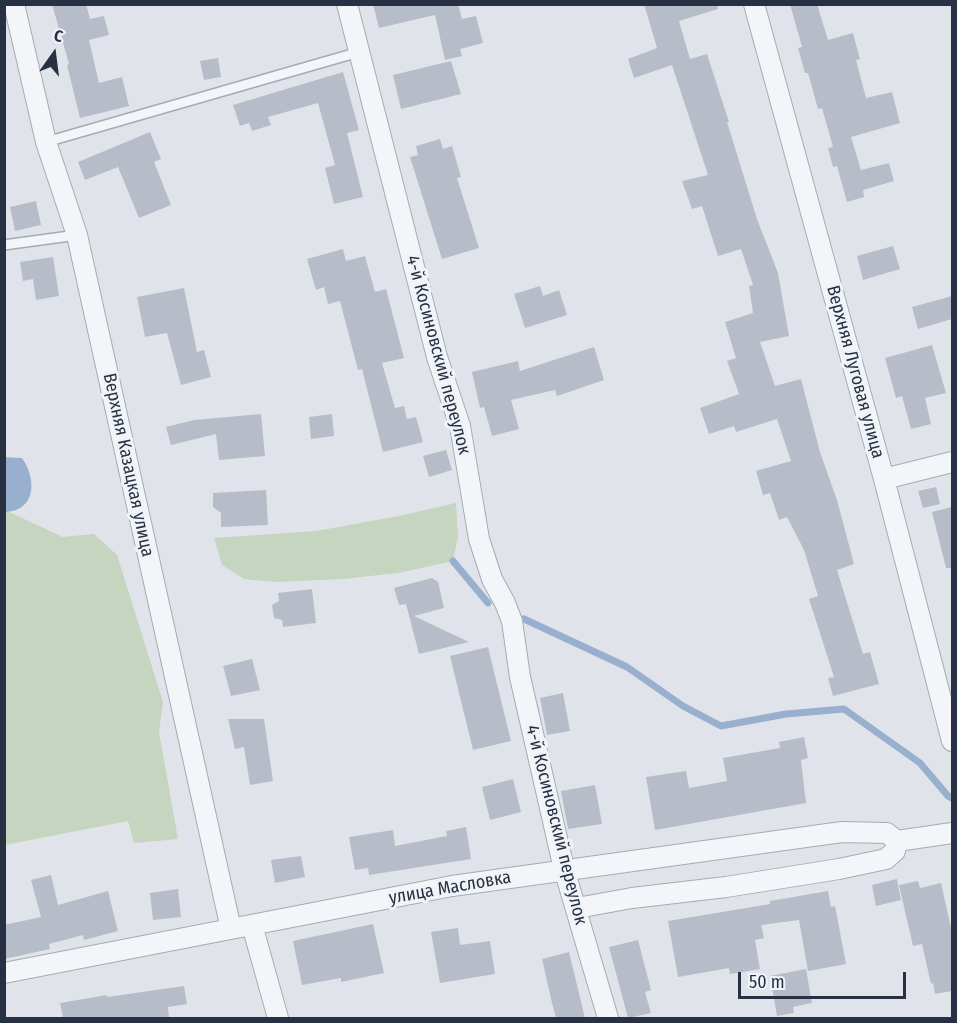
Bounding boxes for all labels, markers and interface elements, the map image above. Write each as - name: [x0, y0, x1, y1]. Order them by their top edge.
- north arrow: [24, 24, 84, 84]
- text: С: [52, 26, 65, 46]
- street label: 4-й Косиновский переулок: [401, 253, 475, 457]
- street label: Верхняя Луговая улица: [822, 283, 888, 461]
- street label: Верхняя Казацкая улица: [98, 371, 158, 559]
- street label: 4-й Косиновский переулок: [521, 723, 591, 927]
- street label: улица Масловка: [387, 867, 513, 909]
- scale bar: [741, 960, 909, 998]
- text: 50 m: [749, 971, 785, 993]

